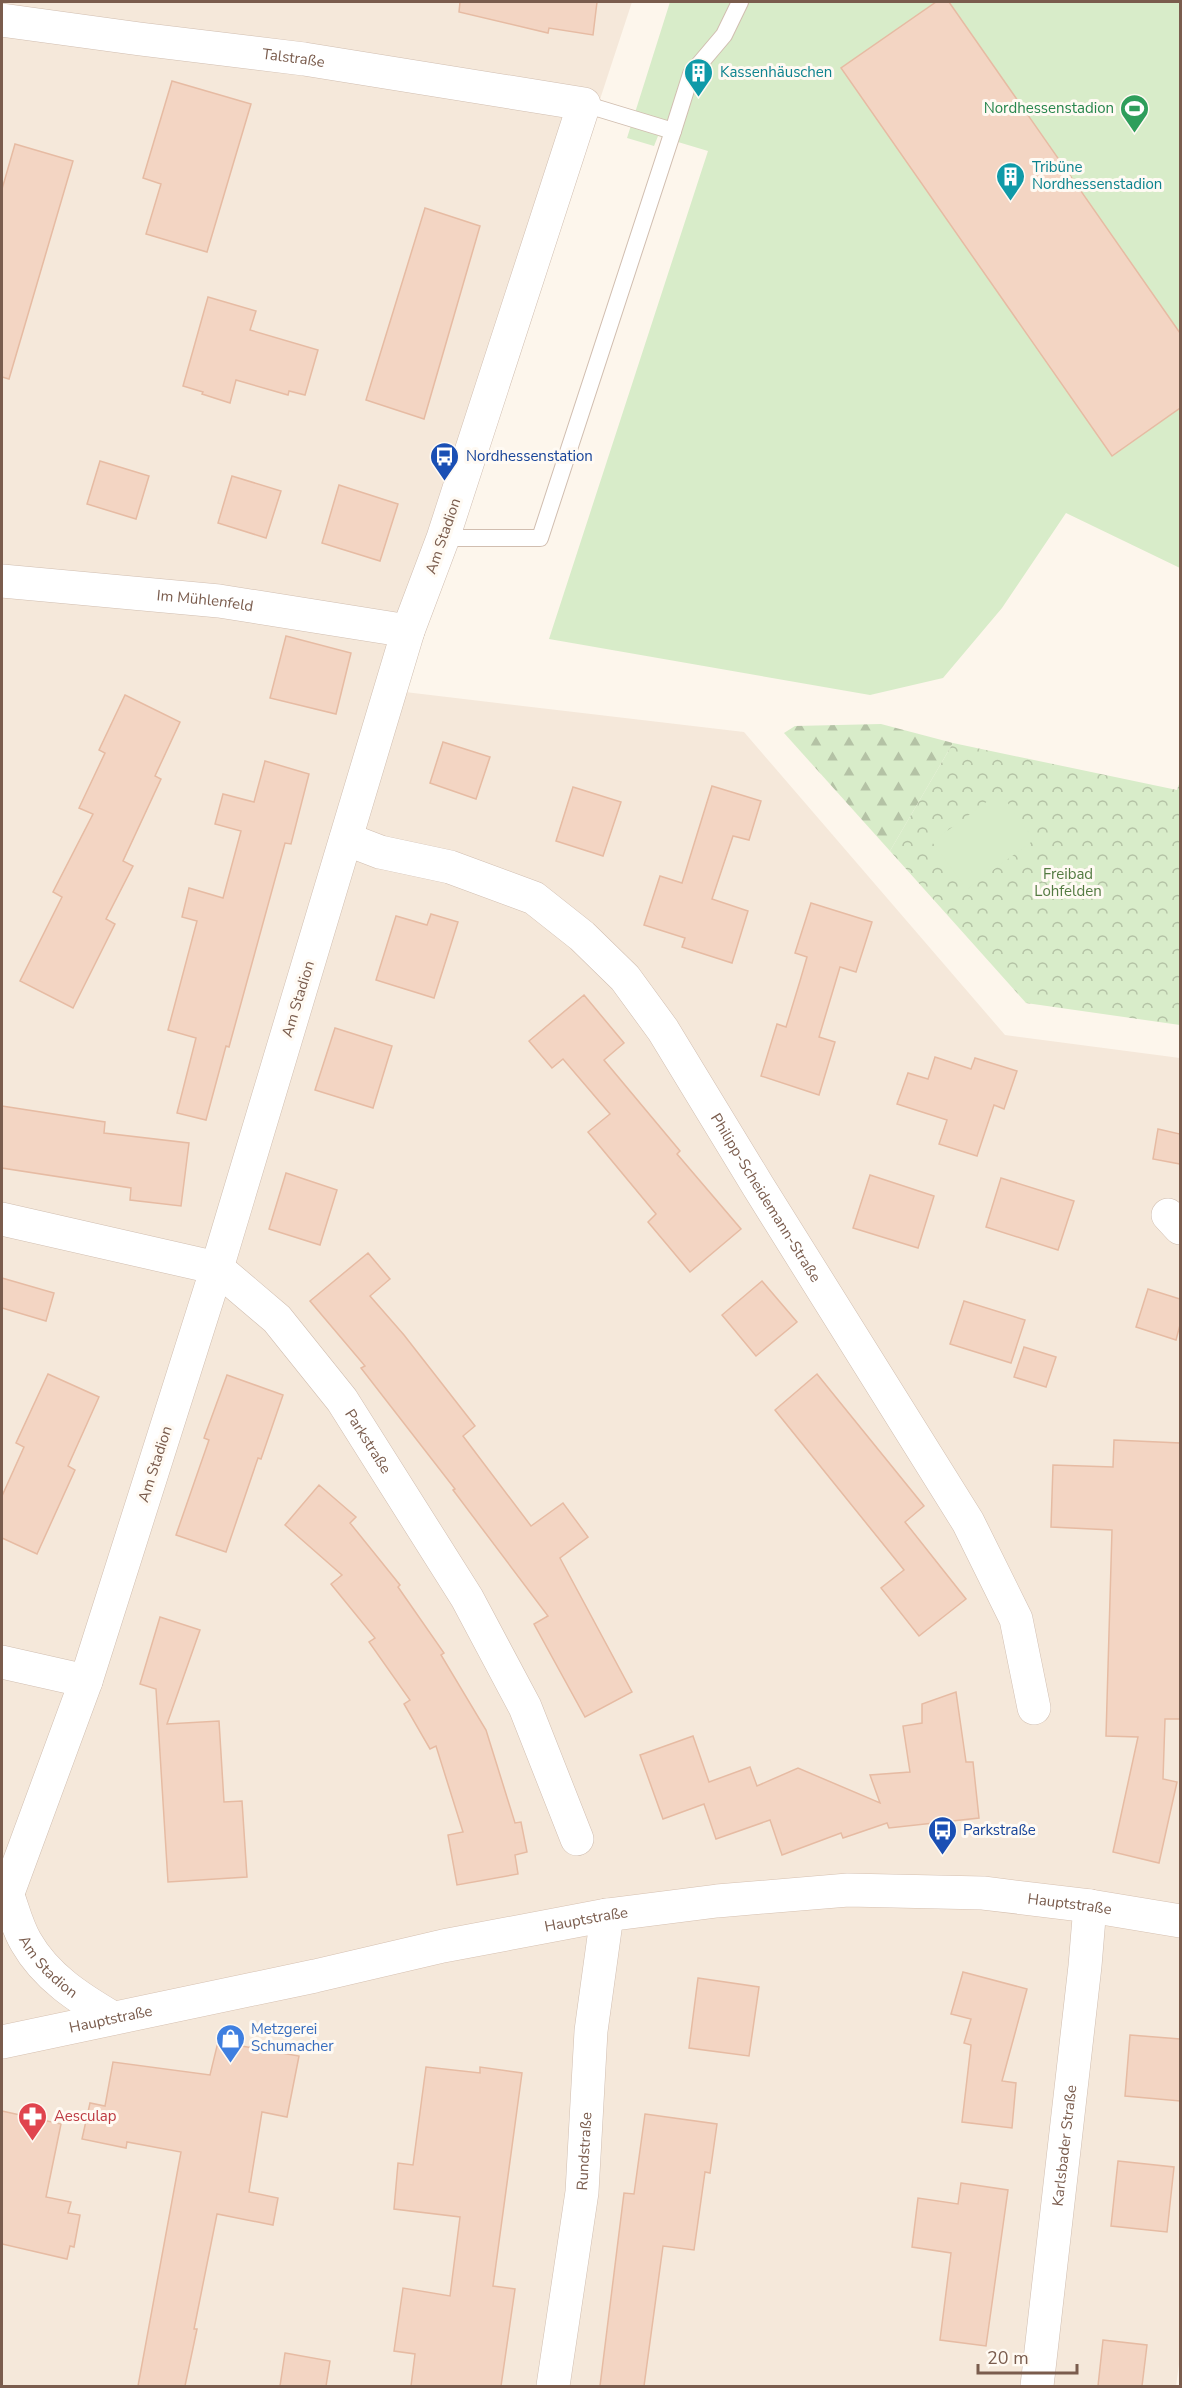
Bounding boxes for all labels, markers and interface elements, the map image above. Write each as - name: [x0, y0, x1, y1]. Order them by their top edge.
- street label: Talstraße: [261, 44, 326, 72]
- building icon: Kassenhäuschen: [683, 56, 715, 98]
- place label: Kassenhäuschen: [720, 62, 832, 82]
- sports icon: Nordhessenstadion: [1119, 92, 1151, 134]
- place label: Nordhessenstadion: [984, 98, 1114, 118]
- place label: Tribüne Nordhessenstadion: [1032, 157, 1162, 194]
- building icon: Tribüne Nordhessenstadion: [995, 160, 1027, 202]
- bus stop icon: Nordhessenstation: [429, 440, 461, 482]
- place label: Nordhessenstation: [466, 446, 593, 466]
- street label: Am Stadion: [421, 495, 465, 577]
- street label: Im Mühlenfeld: [156, 585, 255, 616]
- park label: Freibad Lohfelden: [1034, 864, 1102, 901]
- street label: Am Stadion: [277, 958, 319, 1040]
- street label: Philipp-Scheidemann-Straße: [706, 1110, 826, 1286]
- street label: Parkstraße: [340, 1405, 396, 1477]
- street label: Am Stadion: [133, 1423, 177, 1505]
- bus stop icon: Parkstraße: [926, 1814, 958, 1856]
- place label: Parkstraße: [963, 1820, 1036, 1840]
- street label: Hauptstraße: [1027, 1889, 1113, 1919]
- street label: Hauptstraße: [543, 1902, 629, 1937]
- street label: Am Stadion: [14, 1932, 82, 2002]
- street label: Hauptstraße: [67, 2001, 154, 2038]
- place label: Metzgerei Schumacher: [251, 2019, 334, 2056]
- shop icon: Metzgerei Schumacher: [214, 2022, 246, 2064]
- street label: Karlsbader Straße: [1048, 2084, 1081, 2207]
- pharmacy icon: Aesculap: [17, 2100, 49, 2142]
- place label: Aesculap: [54, 2106, 117, 2126]
- street label: Rundstraße: [572, 2111, 596, 2191]
- scale bar: [978, 2337, 1077, 2375]
- text: 20 m: [987, 2346, 1029, 2370]

